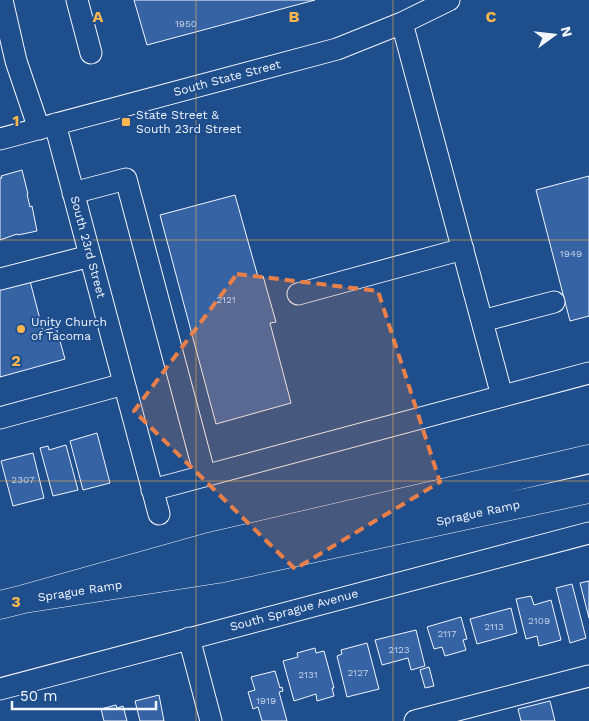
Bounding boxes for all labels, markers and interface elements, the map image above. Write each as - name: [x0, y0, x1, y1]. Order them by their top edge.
- text: A: [93, 7, 104, 26]
- text: B: [289, 7, 300, 26]
- text: C: [486, 7, 497, 26]
- north arrow: [529, 10, 579, 60]
- house number: 1950: [175, 18, 197, 29]
- text: N: [557, 25, 576, 39]
- street label: South State Street: [172, 57, 282, 99]
- place label: State Street & South 23rd Street: [136, 108, 241, 136]
- text: 1: [13, 111, 19, 130]
- marker: State Street & South 23rd Street: [120, 116, 132, 128]
- street label: South 23rd Street: [68, 194, 108, 300]
- house number: 1949: [560, 248, 582, 259]
- house number: 2121: [216, 294, 236, 305]
- place label: Unity Church of Tacoma: [31, 315, 107, 343]
- marker: Unity Church of Tacoma: [15, 323, 27, 335]
- text: 2: [11, 351, 21, 370]
- house number: 2307: [11, 474, 35, 485]
- street label: Sprague Ramp: [435, 497, 521, 529]
- street label: Sprague Ramp: [37, 577, 123, 605]
- street label: South Sprague Avenue: [228, 586, 360, 634]
- text: 3: [11, 592, 21, 611]
- house number: 2109: [528, 615, 550, 626]
- house number: 2113: [484, 621, 504, 632]
- house number: 2117: [437, 628, 457, 639]
- house number: 2123: [388, 644, 410, 655]
- house number: 2127: [348, 667, 369, 678]
- house number: 2131: [298, 669, 318, 680]
- scale bar: [12, 678, 156, 710]
- text: 50 m: [20, 687, 57, 705]
- house number: 1919: [256, 695, 276, 706]

